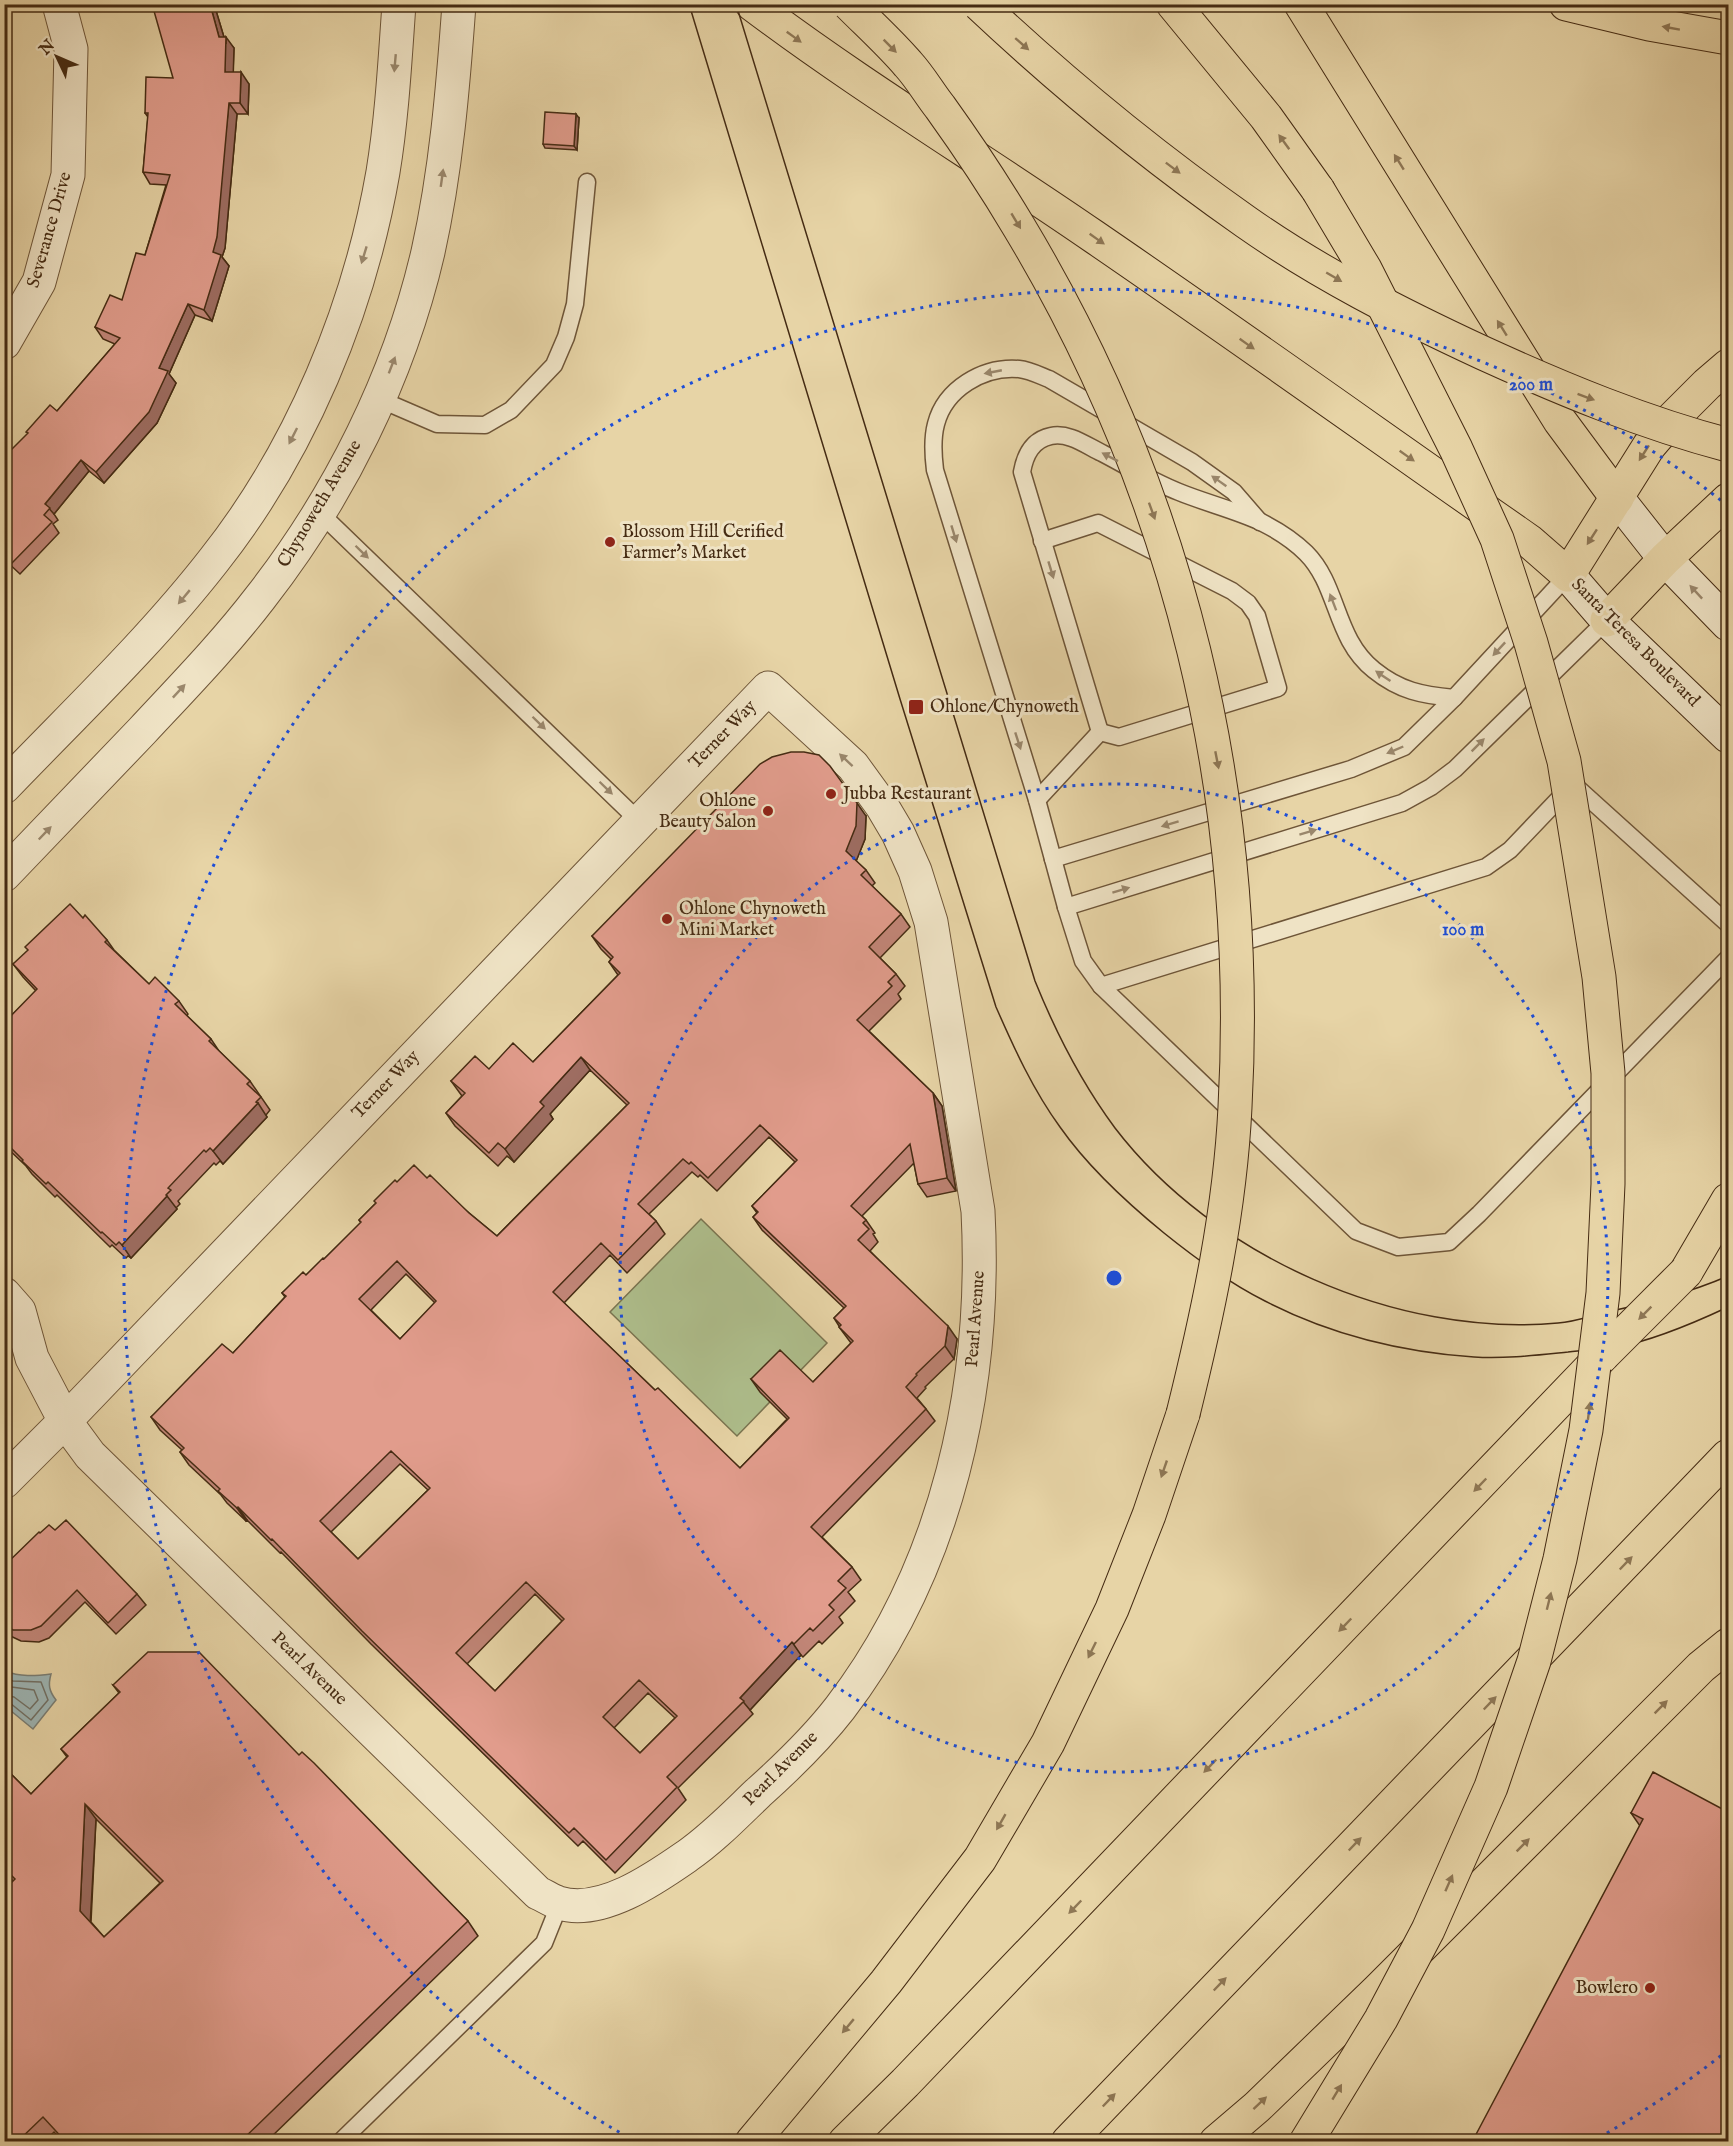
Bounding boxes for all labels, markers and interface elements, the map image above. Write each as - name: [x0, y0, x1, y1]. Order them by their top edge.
- one-way arrow: [1661, 23, 1680, 32]
- north arrow: [27, 27, 87, 87]
- one-way arrow: [787, 30, 802, 42]
- text: N: [35, 36, 60, 61]
- one-way arrow: [1014, 37, 1029, 50]
- one-way arrow: [883, 38, 897, 52]
- one-way arrow: [390, 53, 400, 72]
- one-way arrow: [1278, 135, 1290, 151]
- one-way arrow: [1394, 154, 1405, 170]
- one-way arrow: [1165, 161, 1181, 174]
- one-way arrow: [438, 168, 447, 187]
- street label: Severance Drive: [22, 169, 78, 291]
- one-way arrow: [1010, 213, 1021, 229]
- one-way arrow: [1089, 233, 1105, 244]
- one-way arrow: [359, 246, 368, 264]
- one-way arrow: [1326, 271, 1342, 282]
- one-way arrow: [1497, 320, 1508, 336]
- one-way arrow: [1238, 338, 1254, 350]
- one-way arrow: [387, 356, 397, 374]
- one-way arrow: [983, 368, 1002, 377]
- text: 200 m: [1509, 374, 1553, 397]
- one-way arrow: [1577, 393, 1595, 403]
- one-way arrow: [288, 428, 298, 445]
- street label: Chynoweth Avenue: [273, 436, 367, 572]
- one-way arrow: [1639, 445, 1650, 462]
- one-way arrow: [1398, 450, 1414, 462]
- one-way arrow: [1101, 452, 1118, 462]
- one-way arrow: [1211, 475, 1227, 487]
- one-way arrow: [1148, 502, 1158, 520]
- place label: Blossom Hill Cerified Farmer's Market: [622, 521, 784, 565]
- one-way arrow: [950, 525, 959, 543]
- one-way arrow: [1587, 529, 1598, 545]
- marker: Blossom Hill Cerified Farmer's Market: [603, 535, 617, 549]
- one-way arrow: [355, 545, 370, 559]
- one-way arrow: [1047, 561, 1056, 579]
- street label: Santa Teresa Boulevard: [1566, 574, 1705, 713]
- one-way arrow: [1690, 585, 1703, 600]
- one-way arrow: [177, 589, 190, 605]
- one-way arrow: [1328, 593, 1337, 611]
- one-way arrow: [1493, 642, 1507, 656]
- one-way arrow: [1375, 671, 1391, 682]
- one-way arrow: [172, 684, 186, 699]
- street label: Terner Way: [684, 696, 762, 774]
- place label: Ohlone/Chynoweth: [930, 696, 1079, 719]
- marker: Ohlone/Chynoweth: [907, 698, 925, 716]
- one-way arrow: [531, 715, 545, 729]
- one-way arrow: [1013, 732, 1023, 750]
- one-way arrow: [1471, 739, 1485, 753]
- one-way arrow: [1387, 746, 1404, 755]
- one-way arrow: [1213, 751, 1222, 770]
- one-way arrow: [839, 754, 854, 767]
- one-way arrow: [598, 780, 612, 794]
- place label: Jubba Restaurant: [841, 783, 972, 806]
- marker: Jubba Restaurant: [824, 787, 838, 801]
- place label: Ohlone Beauty Salon: [659, 790, 756, 834]
- marker: Ohlone Beauty Salon: [761, 804, 775, 818]
- one-way arrow: [1161, 820, 1179, 829]
- one-way arrow: [38, 826, 51, 841]
- one-way arrow: [1299, 827, 1317, 836]
- one-way arrow: [1112, 885, 1130, 894]
- place label: Ohlone Chynoweth Mini Market: [679, 898, 826, 942]
- marker: Ohlone Chynoweth Mini Market: [660, 912, 674, 926]
- text: 100 m: [1442, 919, 1484, 942]
- street label: Terner Way: [347, 1046, 425, 1124]
- centre of rings: [1104, 1268, 1124, 1288]
- street label: Pearl Avenue: [961, 1270, 991, 1368]
- one-way arrow: [1638, 1306, 1652, 1320]
- one-way arrow: [1584, 1401, 1593, 1420]
- one-way arrow: [1159, 1460, 1169, 1478]
- one-way arrow: [1473, 1477, 1487, 1492]
- one-way arrow: [1618, 1556, 1632, 1570]
- one-way arrow: [1545, 1592, 1555, 1611]
- one-way arrow: [1338, 1618, 1352, 1632]
- street label: Pearl Avenue: [266, 1627, 352, 1711]
- one-way arrow: [1088, 1642, 1097, 1659]
- one-way arrow: [1483, 1697, 1497, 1711]
- one-way arrow: [1654, 1699, 1668, 1714]
- street label: Pearl Avenue: [739, 1727, 823, 1811]
- one-way arrow: [1203, 1759, 1217, 1773]
- one-way arrow: [996, 1814, 1006, 1831]
- one-way arrow: [1348, 1836, 1362, 1851]
- one-way arrow: [1516, 1838, 1530, 1852]
- one-way arrow: [1444, 1875, 1453, 1892]
- one-way arrow: [1068, 1899, 1082, 1913]
- place label: Bowlero: [1575, 1977, 1638, 2000]
- one-way arrow: [1212, 1978, 1226, 1992]
- marker: Bowlero: [1643, 1981, 1657, 1995]
- one-way arrow: [842, 2019, 855, 2034]
- one-way arrow: [1331, 2084, 1342, 2100]
- one-way arrow: [1102, 2092, 1116, 2107]
- one-way arrow: [1253, 2096, 1268, 2110]

